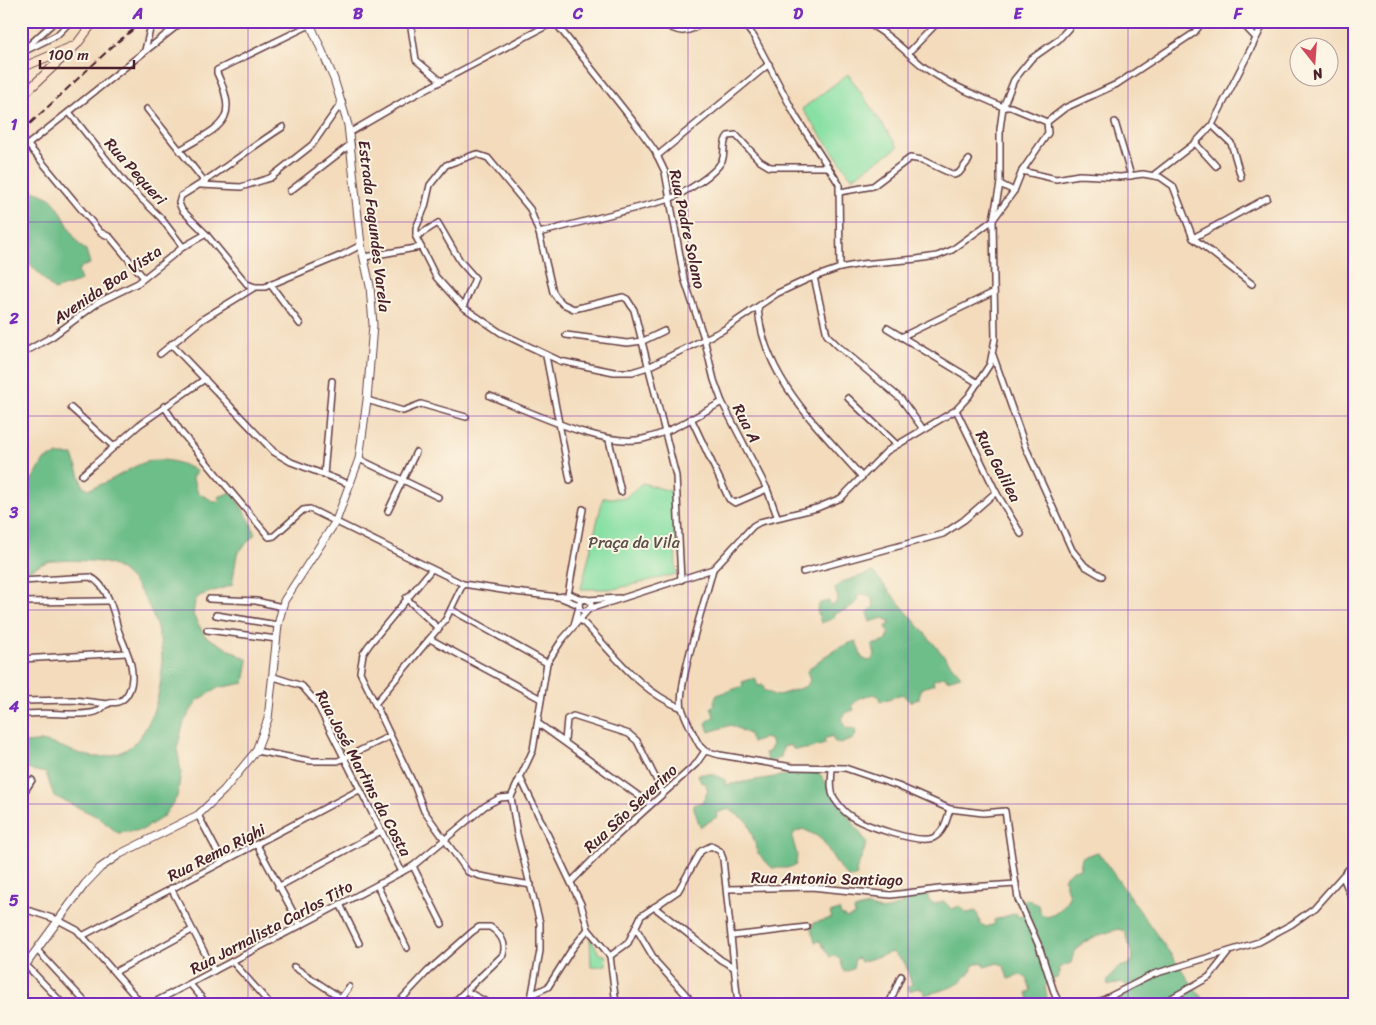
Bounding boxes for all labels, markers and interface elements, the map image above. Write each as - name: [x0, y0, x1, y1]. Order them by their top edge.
- text: A: [132, 0, 143, 28]
- text: B: [353, 0, 364, 28]
- text: C: [572, 0, 584, 28]
- text: D: [793, 0, 803, 28]
- text: E: [1014, 0, 1024, 28]
- text: F: [1233, 0, 1244, 28]
- scale bar: [40, 38, 134, 70]
- north arrow: [1288, 38, 1338, 88]
- text: 100 m: [48, 42, 89, 68]
- text: N: [1309, 60, 1327, 87]
- text: 1: [11, 110, 18, 139]
- street label: Rua Pequeri: [97, 131, 175, 212]
- street label: Estrada Fagundes Varela: [350, 139, 400, 314]
- street label: Rua Padre Solano: [661, 167, 714, 291]
- street label: Avenida Boa Vista: [46, 237, 168, 332]
- text: 2: [8, 304, 19, 333]
- street label: Rua A: [724, 398, 769, 448]
- street label: Rua Galilea: [967, 425, 1030, 508]
- text: 3: [9, 498, 19, 527]
- park label: Praça da Vila: [588, 528, 681, 557]
- street label: Rua José Martins da Costa: [307, 685, 420, 863]
- text: 4: [8, 692, 19, 721]
- street label: Rua São Severino: [576, 757, 684, 860]
- street label: Rua Remo Righi: [162, 815, 271, 890]
- street label: Rua Antonio Santiago: [751, 863, 903, 894]
- street label: Rua Jornalista Carlos Tito: [184, 872, 358, 983]
- text: 5: [9, 886, 19, 915]

